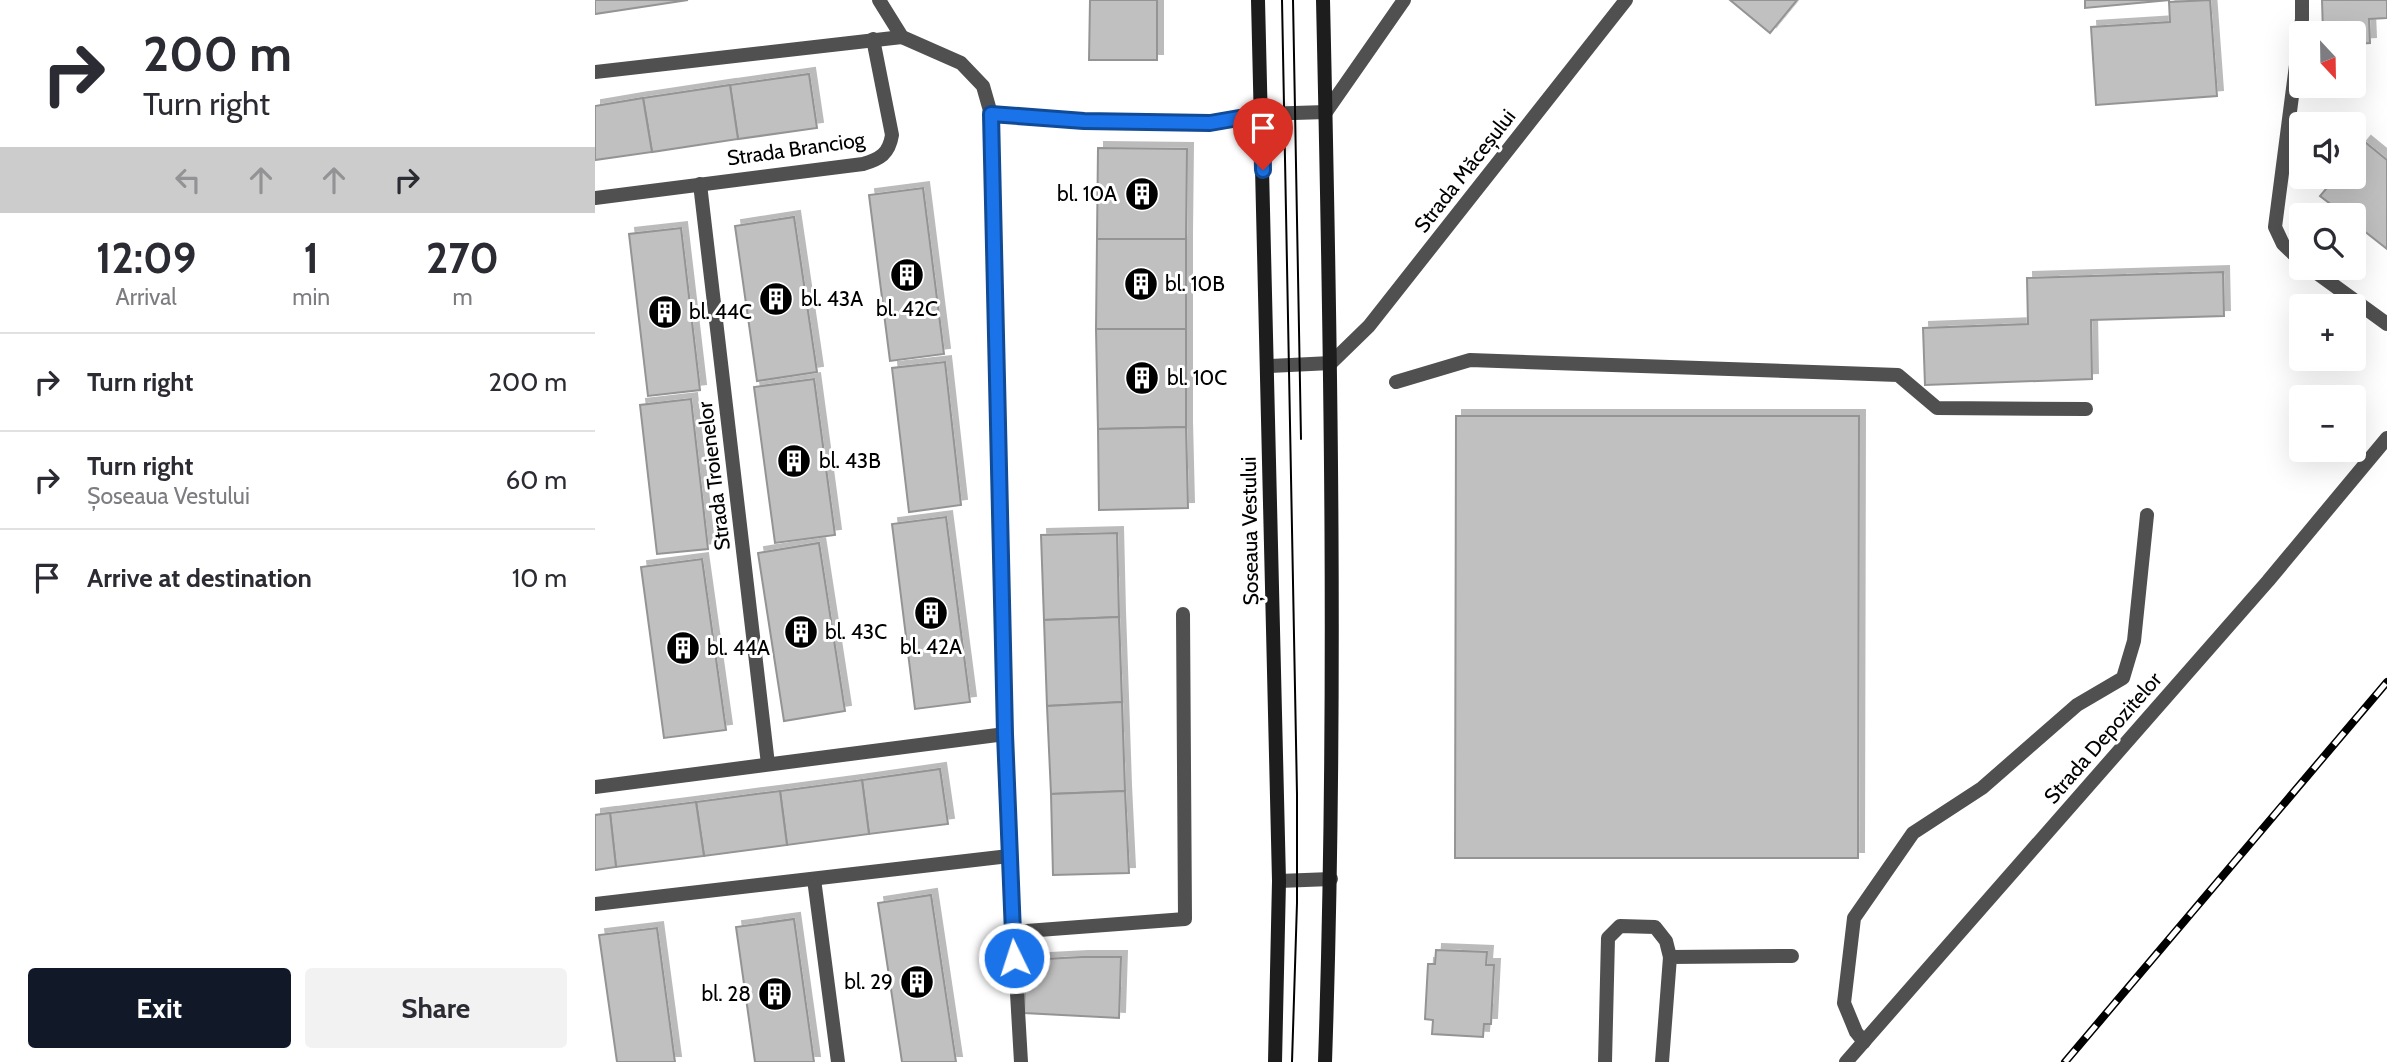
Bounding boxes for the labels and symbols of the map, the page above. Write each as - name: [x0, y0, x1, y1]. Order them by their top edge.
- north arrow: [2289, 21, 2366, 98]
- pin: [1233, 98, 1293, 170]
- street label: Strada Măceșului: [1409, 104, 1522, 238]
- street label: Strada Branciog: [725, 126, 867, 171]
- building icon: bl. 10A: [1123, 175, 1161, 213]
- place label: bl. 10A: [1057, 181, 1117, 206]
- building icon: bl. 42C: [888, 256, 926, 294]
- building icon: bl. 10B: [1122, 265, 1160, 303]
- place label: bl. 10B: [1165, 271, 1225, 296]
- building icon: bl. 43A: [757, 280, 795, 318]
- place label: bl. 43A: [801, 286, 863, 311]
- building icon: bl. 44C: [646, 293, 684, 331]
- place label: bl. 42C: [876, 296, 938, 321]
- place label: bl. 44C: [689, 299, 752, 324]
- building icon: bl. 10C: [1123, 359, 1161, 397]
- place label: bl. 10C: [1167, 365, 1227, 390]
- street label: Strada Troienelor: [692, 400, 735, 552]
- building icon: bl. 43B: [775, 442, 813, 480]
- place label: bl. 43B: [819, 448, 881, 473]
- street label: Șoseaua Vestului: [1236, 456, 1265, 606]
- building icon: bl. 42A: [912, 594, 950, 632]
- building icon: bl. 43C: [782, 613, 820, 651]
- place label: bl. 43C: [825, 619, 887, 644]
- building icon: bl. 44A: [664, 629, 702, 667]
- place label: bl. 42A: [900, 634, 962, 659]
- place label: bl. 44A: [707, 635, 770, 660]
- street label: Strada Depozitelor: [2039, 667, 2167, 809]
- position arrow: [977, 921, 1051, 995]
- building icon: bl. 29: [898, 963, 936, 1001]
- place label: bl. 29: [844, 969, 893, 994]
- building icon: bl. 28: [756, 975, 794, 1013]
- place label: bl. 28: [702, 981, 751, 1006]

